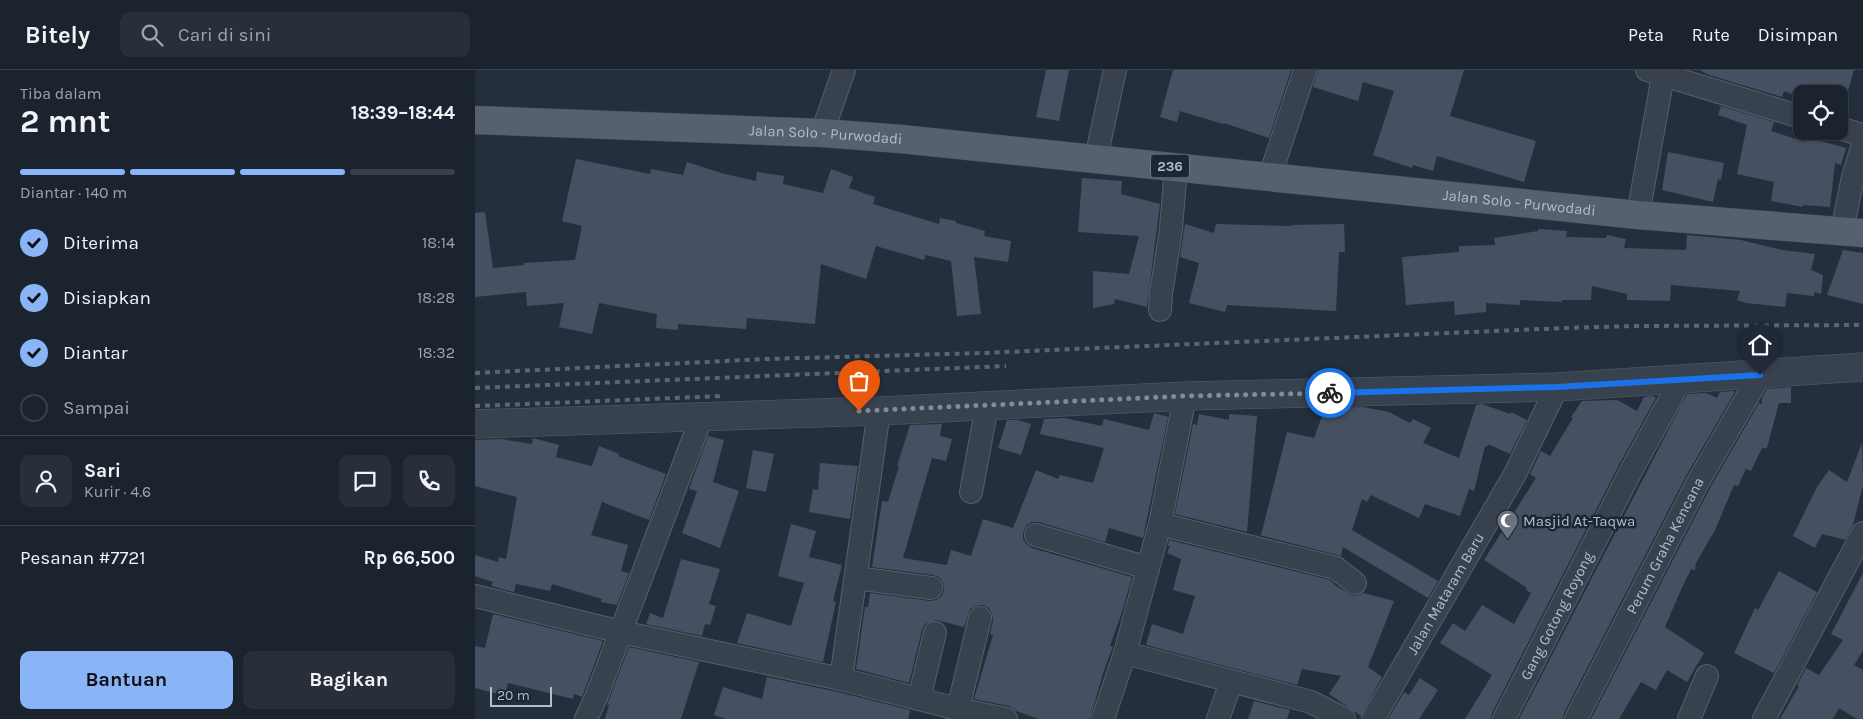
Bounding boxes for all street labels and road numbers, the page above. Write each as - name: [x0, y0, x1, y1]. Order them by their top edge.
- street label: Jalan Solo - Purwodadi: [749, 121, 903, 148]
- road number: 236: [1151, 154, 1189, 178]
- street label: Jalan Solo - Purwodadi: [1442, 186, 1597, 220]
- street label: Perum Graha Kencana: [1623, 474, 1708, 617]
- street label: Jalan Mataram Baru: [1403, 529, 1488, 658]
- street label: Gang Gotong Royong: [1517, 548, 1597, 683]

